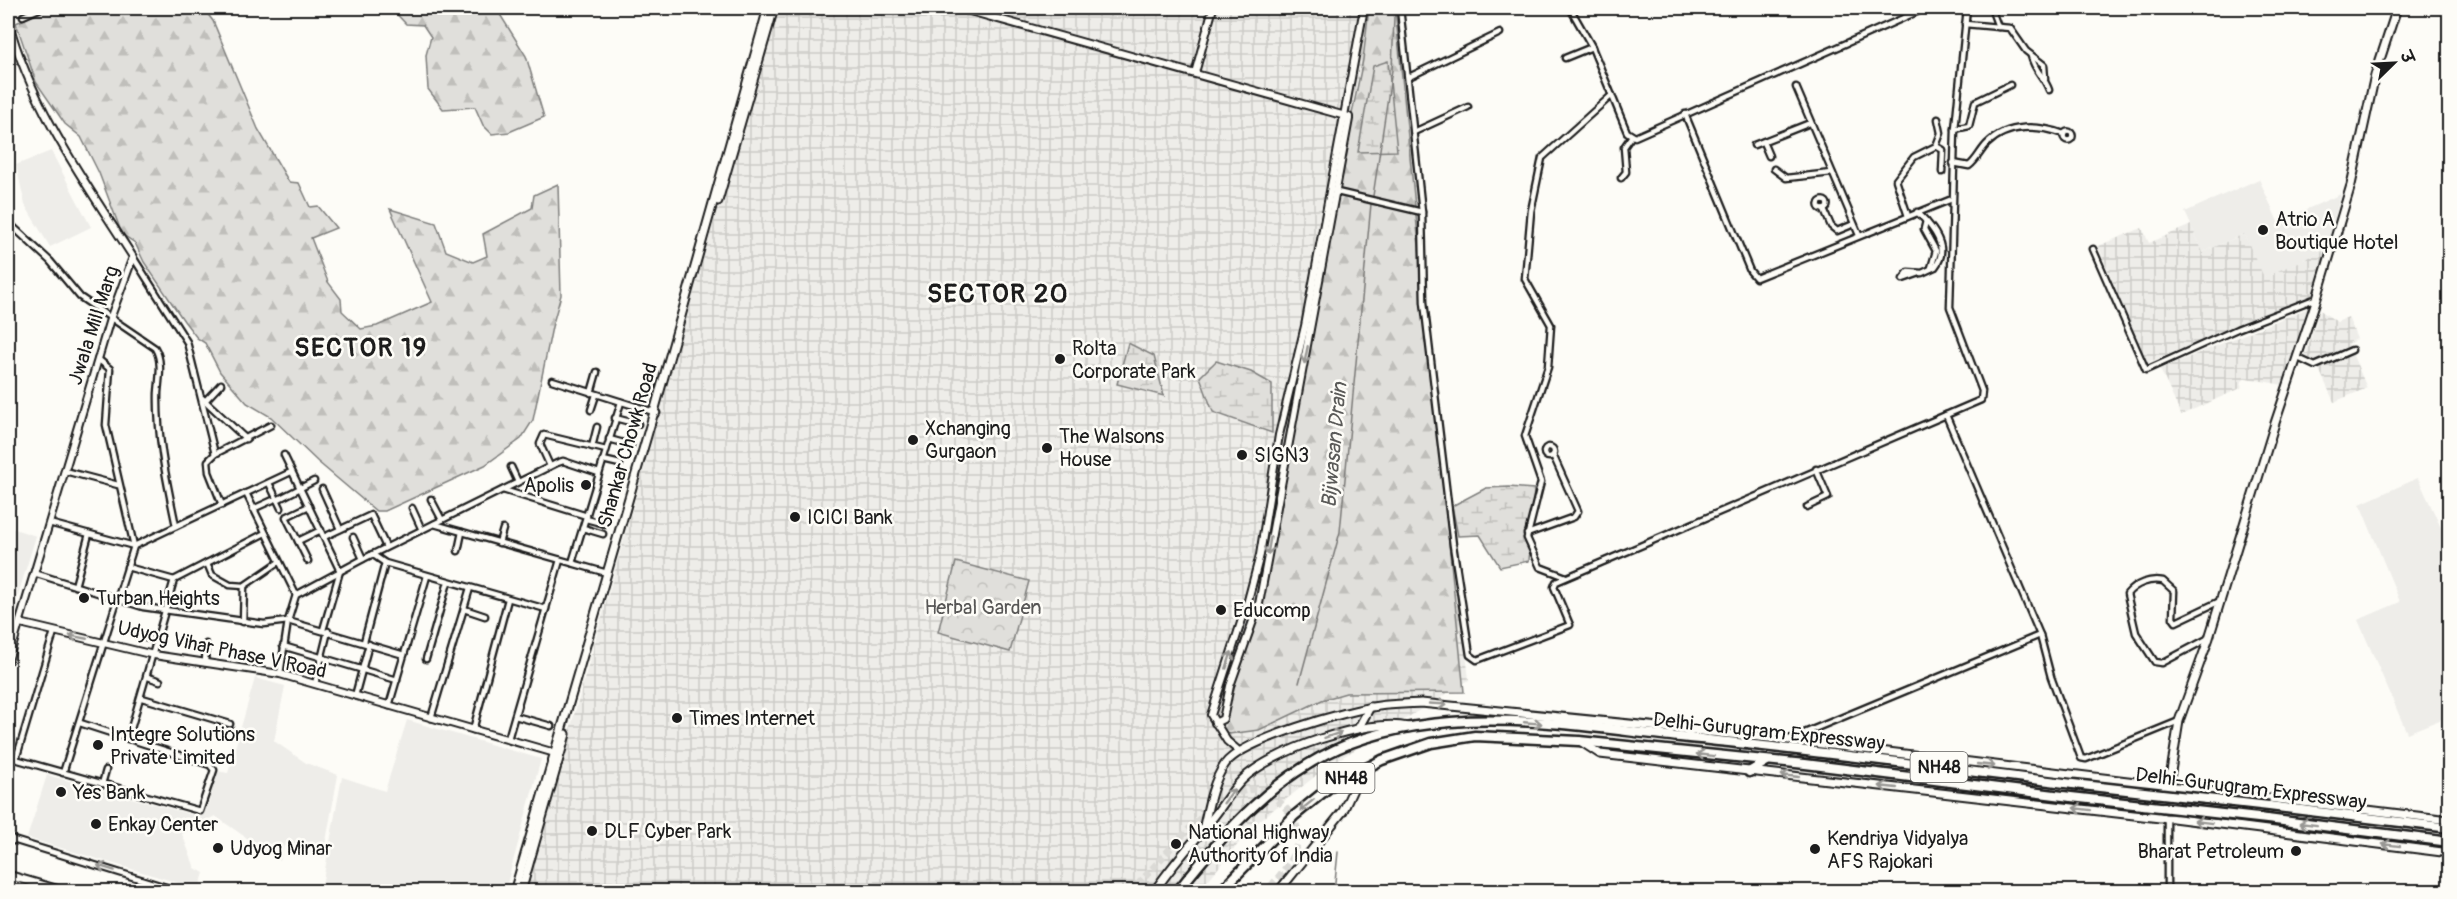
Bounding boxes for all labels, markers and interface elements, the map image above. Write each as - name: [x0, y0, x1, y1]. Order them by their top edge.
- north arrow: [2364, 33, 2424, 93]
- text: उ: [2395, 47, 2419, 67]
- place label: Atrio A Boutique Hotel: [2275, 207, 2398, 255]
- marker: Atrio A Boutique Hotel: [2256, 223, 2270, 237]
- street label: Jwala Mill Marg: [63, 263, 124, 388]
- district label: SECTOR 20: [927, 278, 1069, 310]
- district label: SECTOR 19: [294, 332, 428, 364]
- place label: Rolta Corporate Park: [1072, 336, 1196, 384]
- one-way arrow: [1300, 344, 1311, 364]
- marker: Rolta Corporate Park: [1053, 352, 1067, 366]
- street label: Shankar Chowk Road: [592, 360, 663, 530]
- water label: Bijwasan Drain: [1316, 380, 1354, 509]
- place label: Xchanging Gurgaon: [925, 416, 1011, 464]
- place label: The Walsons House: [1059, 424, 1164, 472]
- marker: Xchanging Gurgaon: [906, 433, 920, 447]
- marker: The Walsons House: [1040, 441, 1054, 455]
- place label: SIGN3: [1254, 443, 1309, 468]
- marker: SIGN3: [1235, 448, 1249, 462]
- place label: Apolis: [524, 473, 574, 498]
- marker: Apolis: [579, 478, 593, 492]
- place label: ICICI Bank: [807, 505, 893, 530]
- marker: ICICI Bank: [788, 510, 802, 524]
- one-way arrow: [1264, 536, 1275, 555]
- place label: Turban Heights: [96, 586, 220, 611]
- marker: Turban Heights: [77, 591, 91, 605]
- park label: Herbal Garden: [924, 595, 1042, 620]
- place label: Educomp: [1233, 598, 1311, 623]
- marker: Educomp: [1214, 603, 1228, 617]
- street label: Udyog Vihar Phase V Road: [115, 615, 329, 684]
- one-way arrow: [69, 631, 88, 642]
- one-way arrow: [1224, 651, 1235, 670]
- one-way arrow: [1427, 698, 1447, 709]
- place label: Times Internet: [689, 706, 816, 731]
- street label: Delhi-Gurugram Expressway: [1652, 707, 1886, 756]
- marker: Times Internet: [670, 711, 684, 725]
- one-way arrow: [1522, 718, 1542, 729]
- place label: Integre Solutions Private Limited: [110, 722, 255, 770]
- one-way arrow: [1323, 728, 1342, 739]
- marker: Integre Solutions Private Limited: [91, 738, 105, 752]
- one-way arrow: [1696, 749, 1716, 760]
- road number: NH48: [1910, 752, 1968, 782]
- one-way arrow: [1976, 760, 1996, 771]
- street label: Delhi-Gurugram Expressway: [2134, 762, 2368, 815]
- road number: NH48: [1318, 763, 1374, 793]
- one-way arrow: [1780, 771, 1800, 782]
- place label: Yes Bank: [72, 780, 146, 805]
- one-way arrow: [1878, 781, 1898, 792]
- marker: Yes Bank: [54, 785, 68, 799]
- one-way arrow: [1223, 789, 1236, 805]
- one-way arrow: [1299, 799, 1315, 812]
- one-way arrow: [2072, 803, 2092, 814]
- place label: Enkay Center: [108, 812, 218, 837]
- one-way arrow: [2193, 816, 2213, 827]
- marker: Enkay Center: [89, 817, 103, 831]
- place label: DLF Cyber Park: [604, 819, 732, 844]
- one-way arrow: [2299, 819, 2318, 830]
- place label: National Highway Authority of India: [1188, 820, 1333, 868]
- marker: DLF Cyber Park: [585, 824, 599, 838]
- place label: Kendriya Vidyalya AFS Rajokari: [1827, 826, 1968, 874]
- place label: Udyog Minar: [230, 836, 332, 861]
- marker: National Highway Authority of India: [1169, 837, 1183, 851]
- place label: Bharat Petroleum: [2137, 839, 2284, 864]
- one-way arrow: [2382, 840, 2402, 851]
- marker: Udyog Minar: [211, 841, 225, 855]
- marker: Kendriya Vidyalya AFS Rajokari: [1808, 842, 1822, 856]
- marker: Bharat Petroleum: [2289, 844, 2303, 858]
- one-way arrow: [97, 862, 116, 873]

